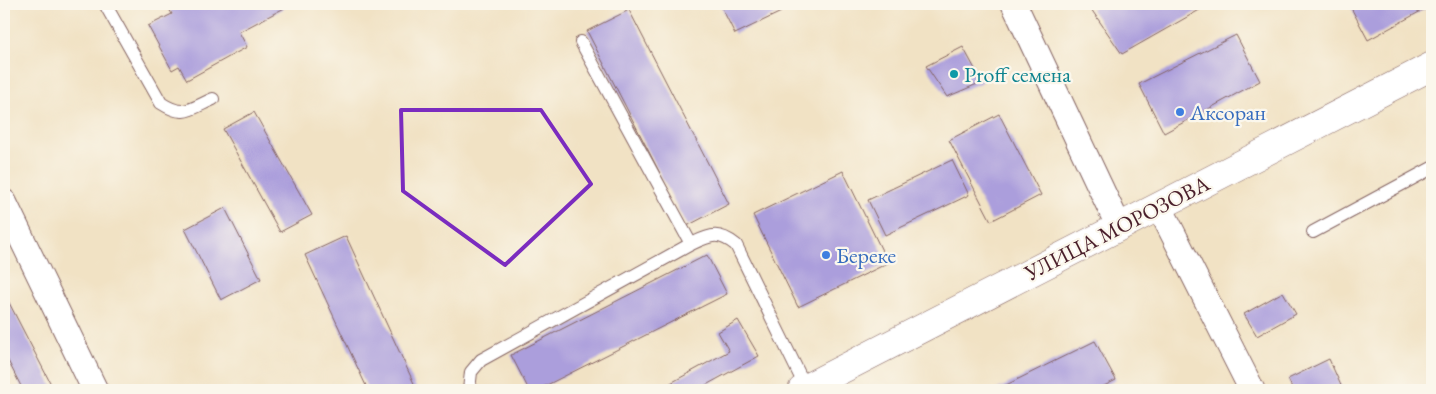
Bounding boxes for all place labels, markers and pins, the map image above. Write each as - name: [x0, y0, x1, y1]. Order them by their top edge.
- place label: Proff семена: [964, 60, 1071, 89]
- marker: Proff семена: [948, 68, 960, 80]
- place label: Аксоран: [1189, 98, 1266, 127]
- marker: Аксоран: [1174, 106, 1186, 118]
- place label: Береке: [836, 241, 897, 270]
- marker: Береке: [820, 249, 832, 261]

